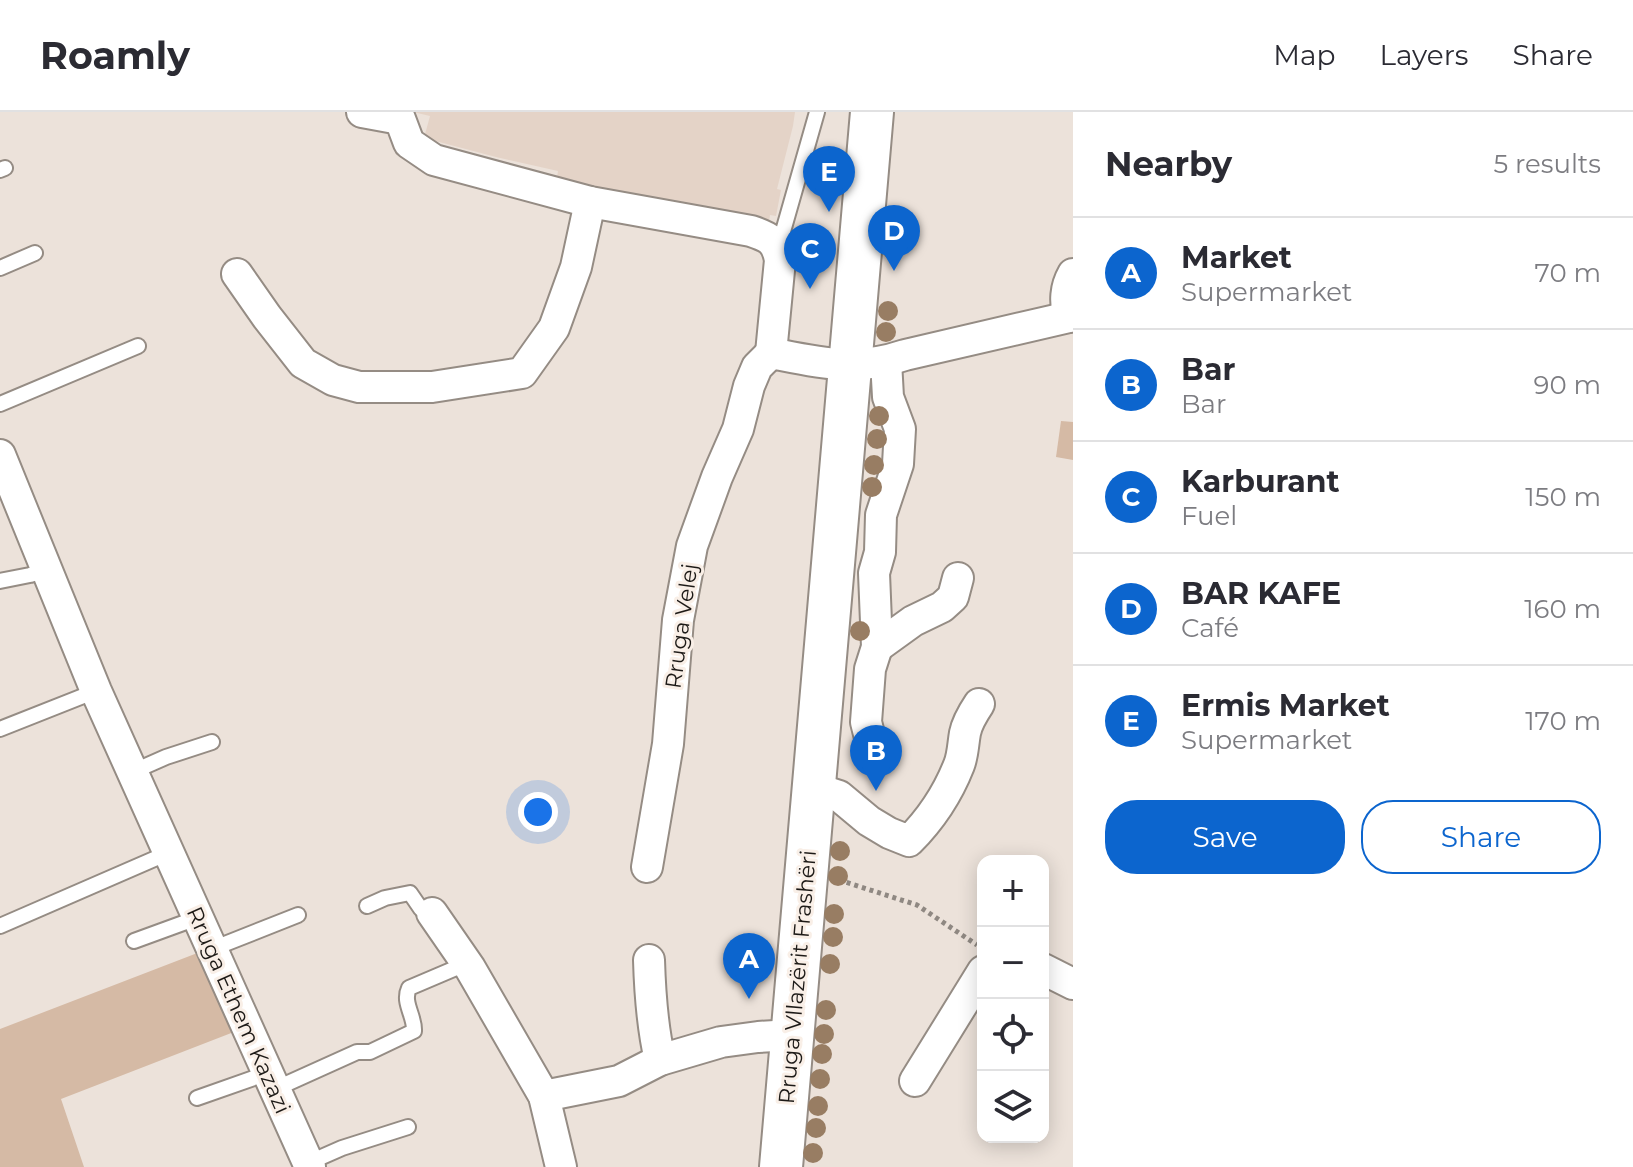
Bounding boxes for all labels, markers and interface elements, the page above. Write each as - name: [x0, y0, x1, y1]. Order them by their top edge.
- text: Roamly: [40, 32, 190, 79]
- text: Map: [1273, 38, 1336, 72]
- text: Layers: [1380, 38, 1469, 72]
- text: Share: [1513, 38, 1593, 72]
- text: Nearby: [1105, 143, 1232, 185]
- pin: E: [803, 146, 855, 212]
- text: 5 results: [1494, 148, 1601, 180]
- pin: D: [868, 205, 920, 271]
- pin: C: [784, 223, 836, 289]
- text: Market: [1181, 239, 1292, 276]
- text: A: [1121, 257, 1141, 289]
- text: 70 m: [1535, 257, 1601, 289]
- text: Supermarket: [1181, 276, 1352, 308]
- text: Bar: [1181, 351, 1235, 388]
- text: B: [1121, 369, 1141, 401]
- text: 90 m: [1534, 369, 1601, 401]
- text: Bar: [1181, 388, 1226, 420]
- text: Karburant: [1181, 463, 1340, 500]
- text: C: [1122, 481, 1140, 513]
- text: 150 m: [1525, 481, 1601, 513]
- text: Fuel: [1181, 500, 1237, 532]
- street label: Rruga Velej: [659, 562, 704, 690]
- text: BAR KAFE: [1181, 575, 1341, 612]
- text: D: [1120, 593, 1142, 625]
- text: 160 m: [1524, 593, 1601, 625]
- text: Café: [1181, 612, 1239, 644]
- text: Ermis Market: [1181, 687, 1390, 724]
- text: E: [1122, 705, 1140, 737]
- text: 170 m: [1525, 705, 1601, 737]
- text: Supermarket: [1181, 724, 1352, 756]
- pin: B: [850, 725, 902, 791]
- your location: [518, 792, 558, 832]
- button: Save: [1105, 800, 1345, 874]
- button: Share: [1361, 800, 1601, 874]
- street label: Rruga Vllazërit Frashëri: [773, 849, 822, 1105]
- map controls: [977, 855, 1049, 1143]
- button: +: [977, 855, 1049, 927]
- street label: Rruga Ethem Kazazi: [181, 903, 296, 1118]
- button: −: [977, 927, 1049, 999]
- pin: A: [723, 933, 775, 999]
- button: locate: [977, 999, 1049, 1071]
- button: layers: [977, 1071, 1049, 1143]

